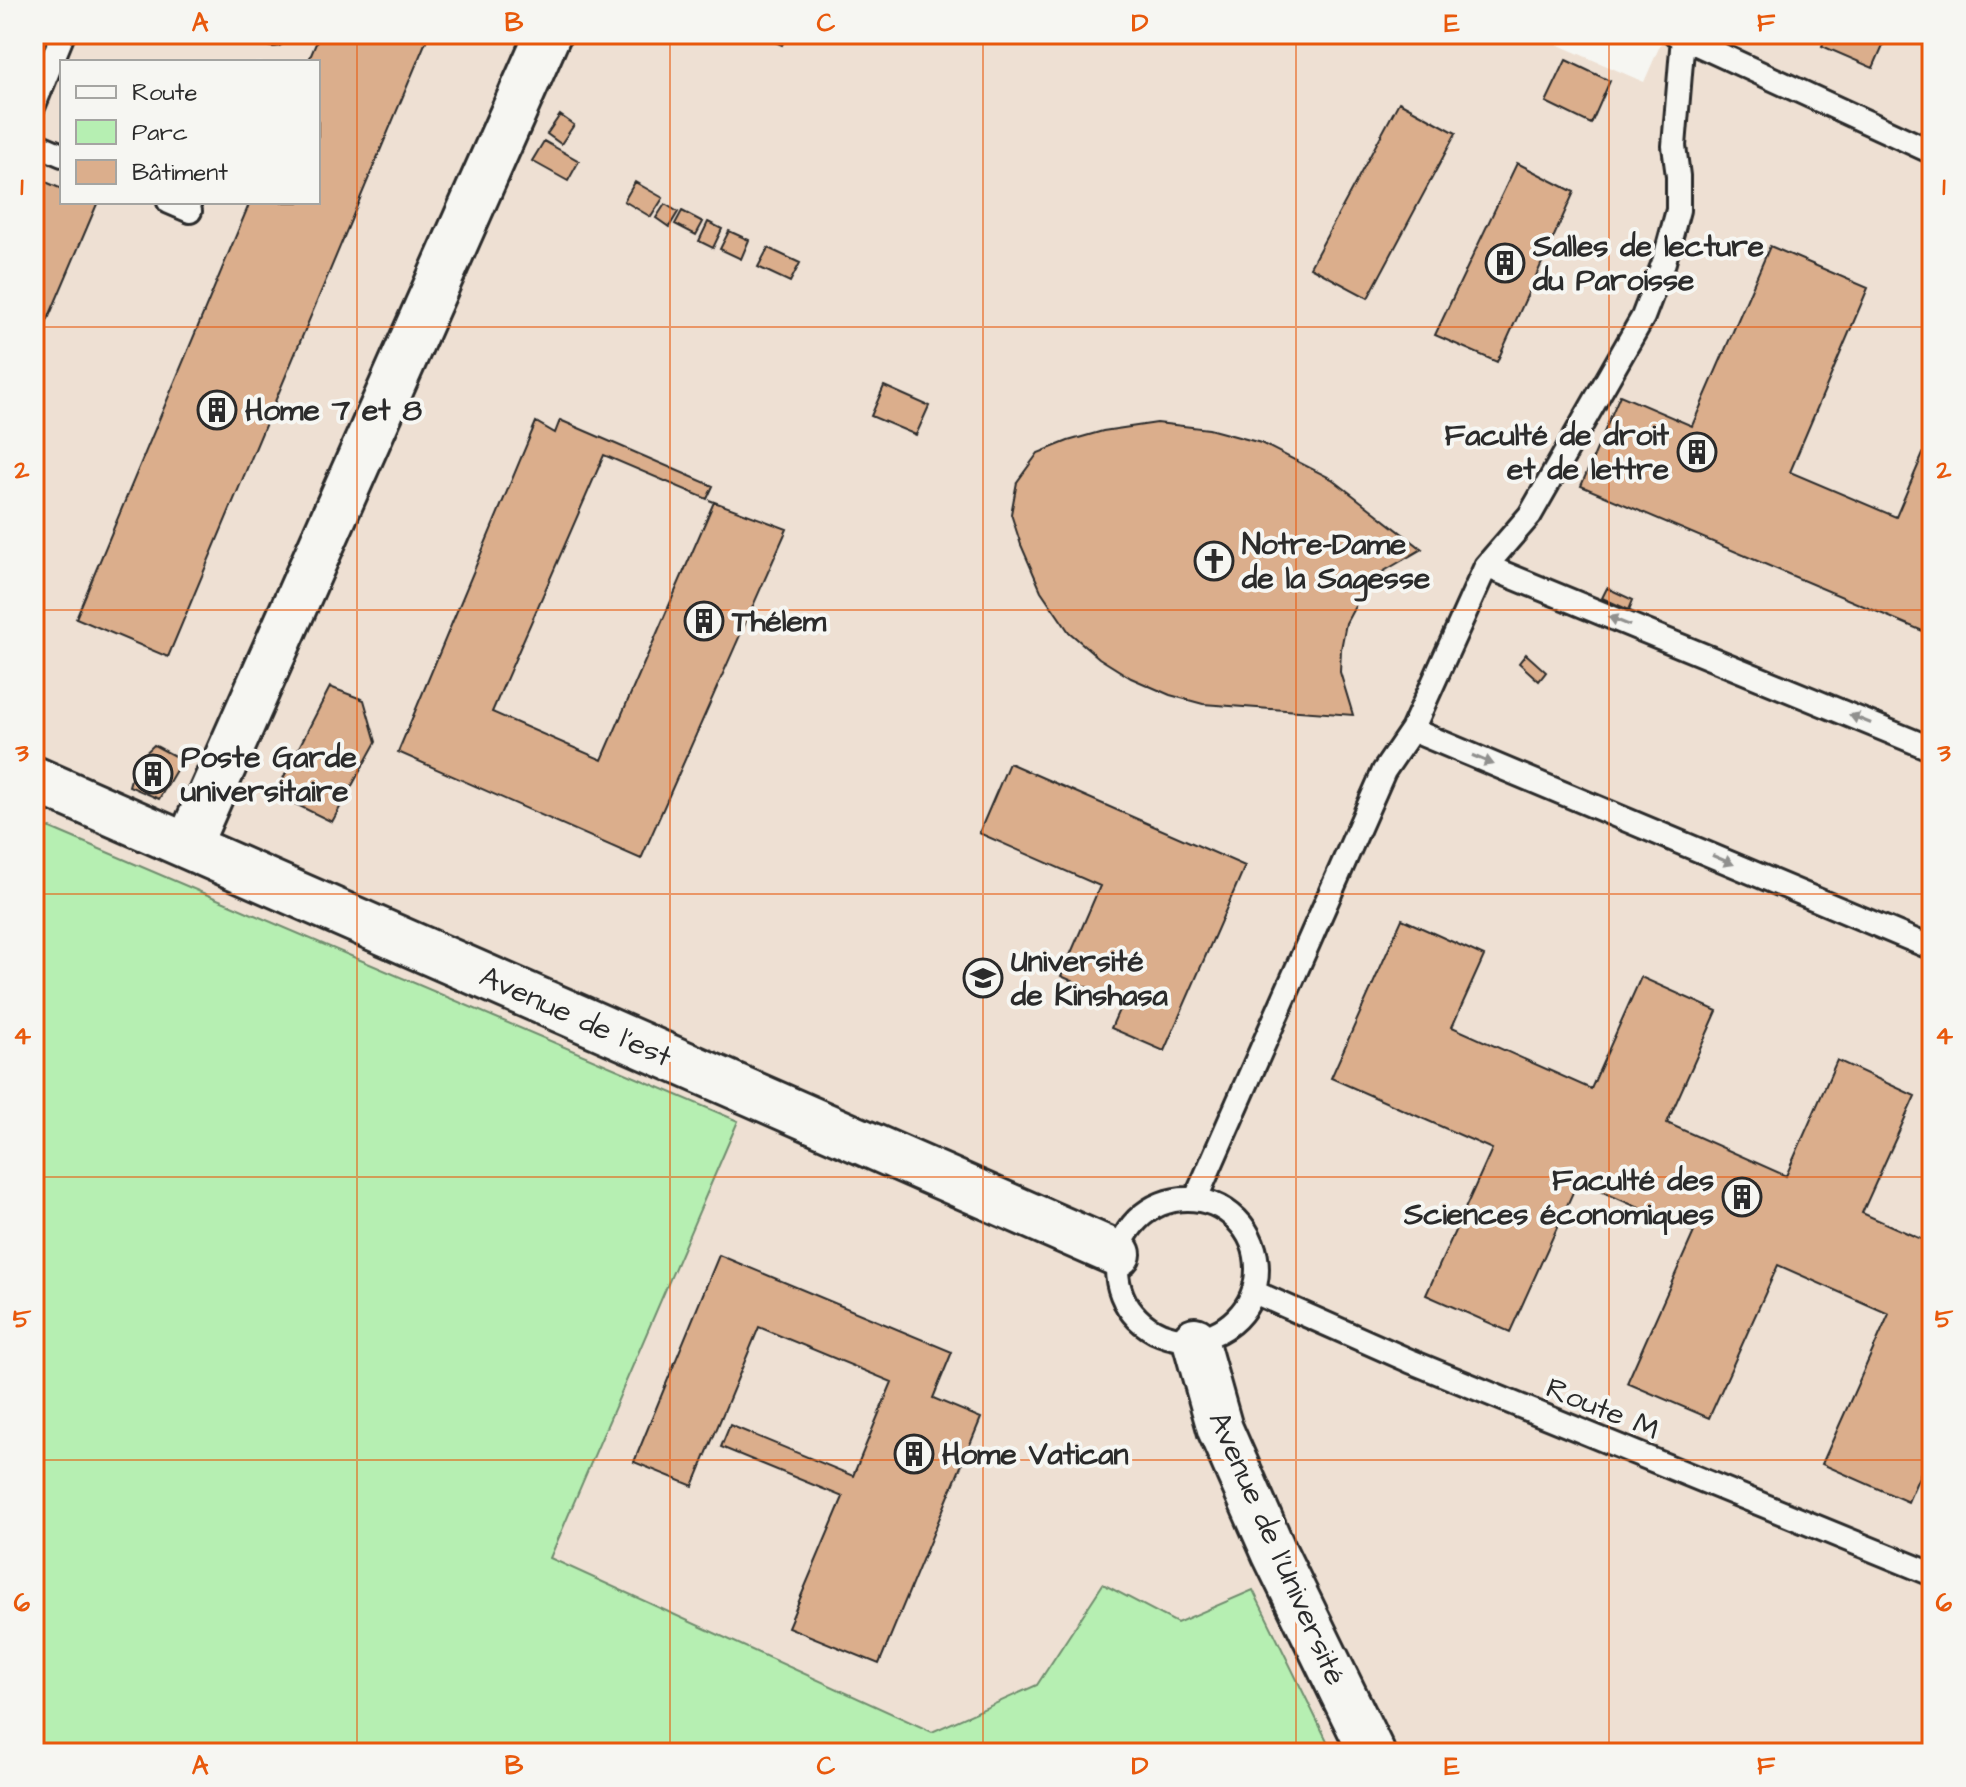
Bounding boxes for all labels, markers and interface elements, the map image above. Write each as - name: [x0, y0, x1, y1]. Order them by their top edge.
- text: A: [192, 5, 209, 41]
- text: B: [505, 5, 524, 41]
- text: C: [817, 5, 836, 41]
- text: D: [1132, 5, 1149, 41]
- text: E: [1444, 5, 1460, 41]
- text: F: [1757, 5, 1776, 41]
- legend: [60, 60, 320, 204]
- text: Route: [132, 76, 198, 110]
- text: Parc: [132, 116, 188, 150]
- text: Bâtiment: [132, 156, 228, 190]
- text: 1: [20, 169, 24, 205]
- text: 1: [1942, 169, 1946, 205]
- place label: Salles de lecture du Paroisse: [1532, 226, 1764, 302]
- building icon: Salles de lecture du Paroisse: [1484, 242, 1526, 284]
- building icon: Home 7 et 8: [196, 389, 238, 431]
- place label: Home 7 et 8: [245, 390, 422, 432]
- place label: Faculté de droit et de lettre: [1445, 415, 1670, 491]
- building icon: Faculté de droit et de lettre: [1676, 431, 1718, 473]
- text: 2: [14, 452, 30, 488]
- text: 2: [1936, 452, 1952, 488]
- place label: Notre-Dame de la Sagesse: [1241, 524, 1430, 602]
- church icon: Notre-Dame de la Sagesse: [1193, 540, 1235, 582]
- building icon: Thélem: [683, 600, 725, 642]
- place label: Thélem: [731, 601, 827, 643]
- one-way arrow: [1607, 614, 1631, 627]
- one-way arrow: [1848, 712, 1872, 725]
- text: 3: [14, 735, 29, 771]
- text: 3: [1936, 735, 1951, 771]
- place label: Poste Garde universitaire: [180, 737, 357, 813]
- building icon: Poste Garde universitaire: [132, 753, 174, 795]
- one-way arrow: [1472, 754, 1496, 767]
- one-way arrow: [1711, 854, 1735, 867]
- place label: Université de Kinshasa: [1010, 941, 1169, 1017]
- street label: Avenue de l'est: [473, 956, 678, 1078]
- school or university icon: Université de Kinshasa: [962, 957, 1004, 999]
- text: 4: [13, 1018, 31, 1054]
- text: 4: [1935, 1018, 1953, 1054]
- place label: Faculté des Sciences économiques: [1403, 1160, 1714, 1236]
- building icon: Faculté des Sciences économiques: [1721, 1176, 1763, 1218]
- text: 5: [13, 1301, 32, 1337]
- text: 5: [1935, 1301, 1954, 1337]
- street label: Route M: [1540, 1367, 1666, 1451]
- street label: Avenue de l'Université: [1198, 1405, 1356, 1692]
- building icon: Home Vatican: [893, 1433, 935, 1475]
- place label: Home Vatican: [942, 1434, 1129, 1476]
- text: 6: [14, 1585, 31, 1621]
- text: 6: [1936, 1585, 1953, 1621]
- text: A: [192, 1748, 209, 1784]
- text: B: [505, 1748, 524, 1784]
- text: C: [817, 1748, 836, 1784]
- text: D: [1132, 1748, 1149, 1784]
- text: E: [1444, 1748, 1460, 1784]
- text: F: [1757, 1748, 1776, 1784]

